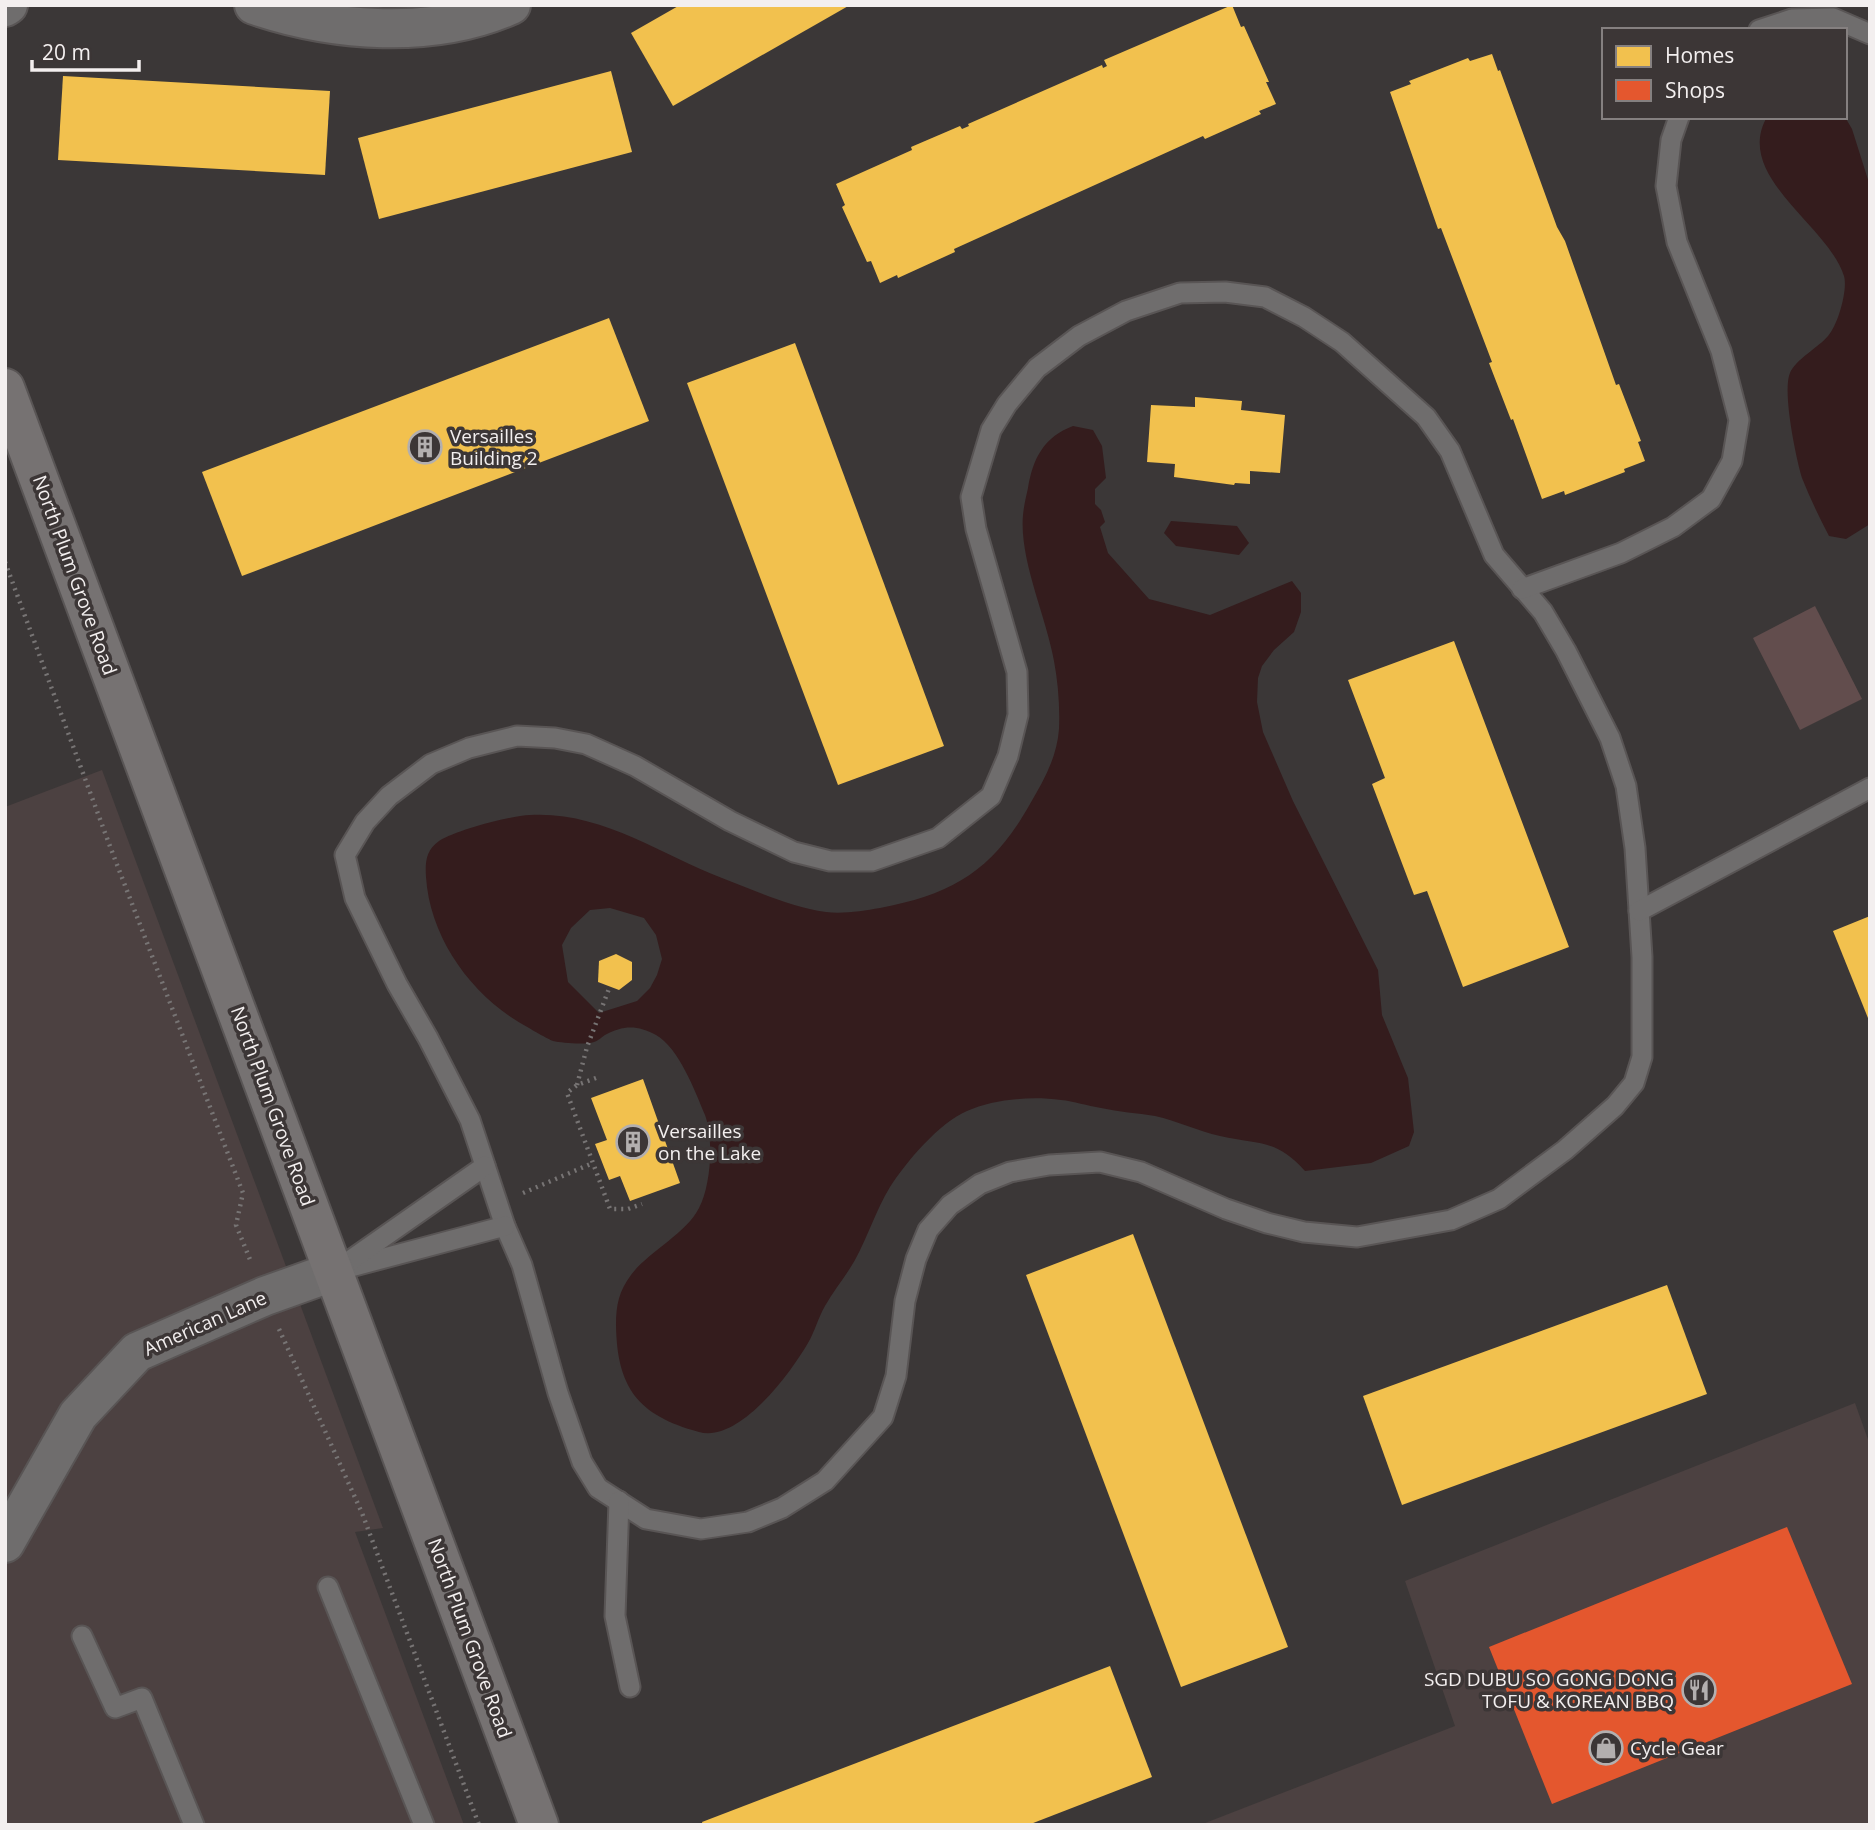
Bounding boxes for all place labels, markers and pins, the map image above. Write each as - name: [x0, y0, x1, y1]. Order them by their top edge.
- place label: Versailles Building 2: [450, 423, 538, 471]
- building icon: Versailles Building 2: [406, 428, 444, 466]
- place label: Versailles on the Lake: [658, 1118, 761, 1166]
- building icon: Versailles on the Lake: [614, 1123, 652, 1161]
- place label: SGD DUBU SO GONG DONG TOFU & KOREAN BBQ: [1424, 1666, 1674, 1714]
- restaurant icon: SGD DUBU SO GONG DONG TOFU & KOREAN BBQ: [1680, 1671, 1718, 1709]
- shop icon: Cycle Gear: [1587, 1729, 1625, 1767]
- place label: Cycle Gear: [1630, 1735, 1724, 1761]

